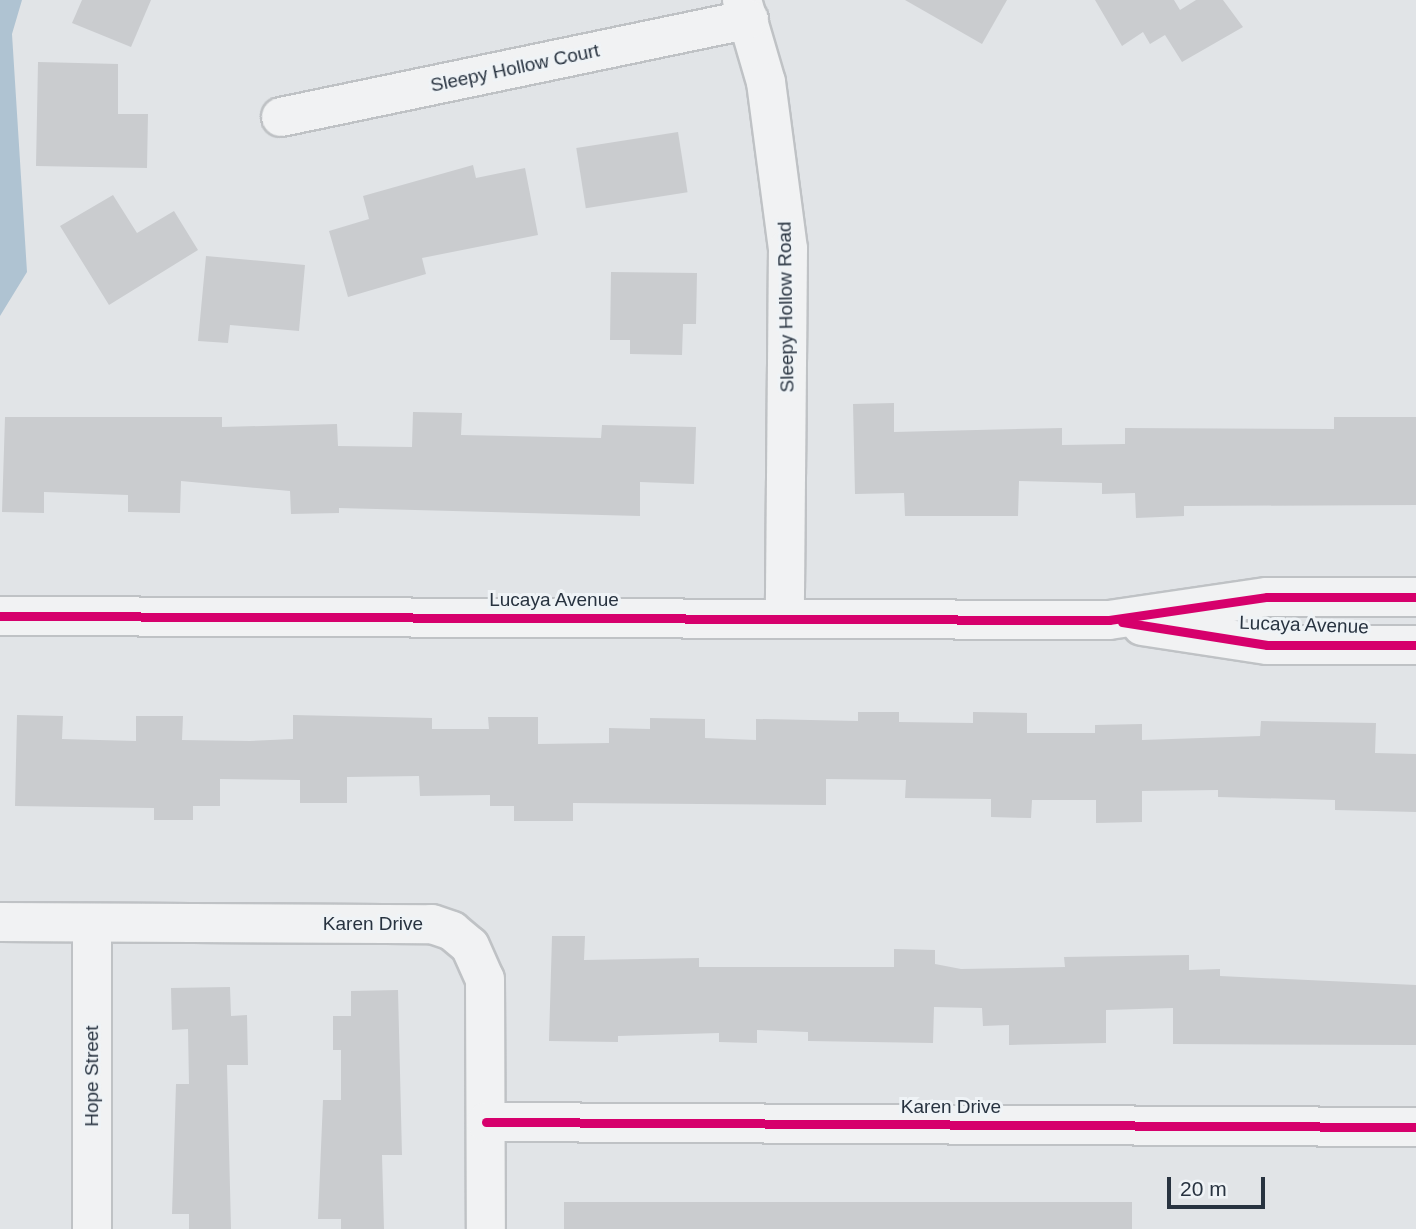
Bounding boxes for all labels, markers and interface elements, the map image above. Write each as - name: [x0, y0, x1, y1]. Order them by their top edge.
- street label: Sleepy Hollow Court: [428, 39, 602, 97]
- street label: Sleepy Hollow Road: [773, 221, 799, 393]
- street label: Lucaya Avenue: [489, 589, 619, 611]
- street label: Lucaya Avenue: [1238, 611, 1370, 639]
- street label: Karen Drive: [323, 913, 423, 935]
- street label: Hope Street: [81, 1025, 103, 1127]
- street label: Karen Drive: [901, 1096, 1001, 1118]
- scale bar: [1171, 1162, 1269, 1206]
- text: 20 m: [1180, 1177, 1227, 1200]

